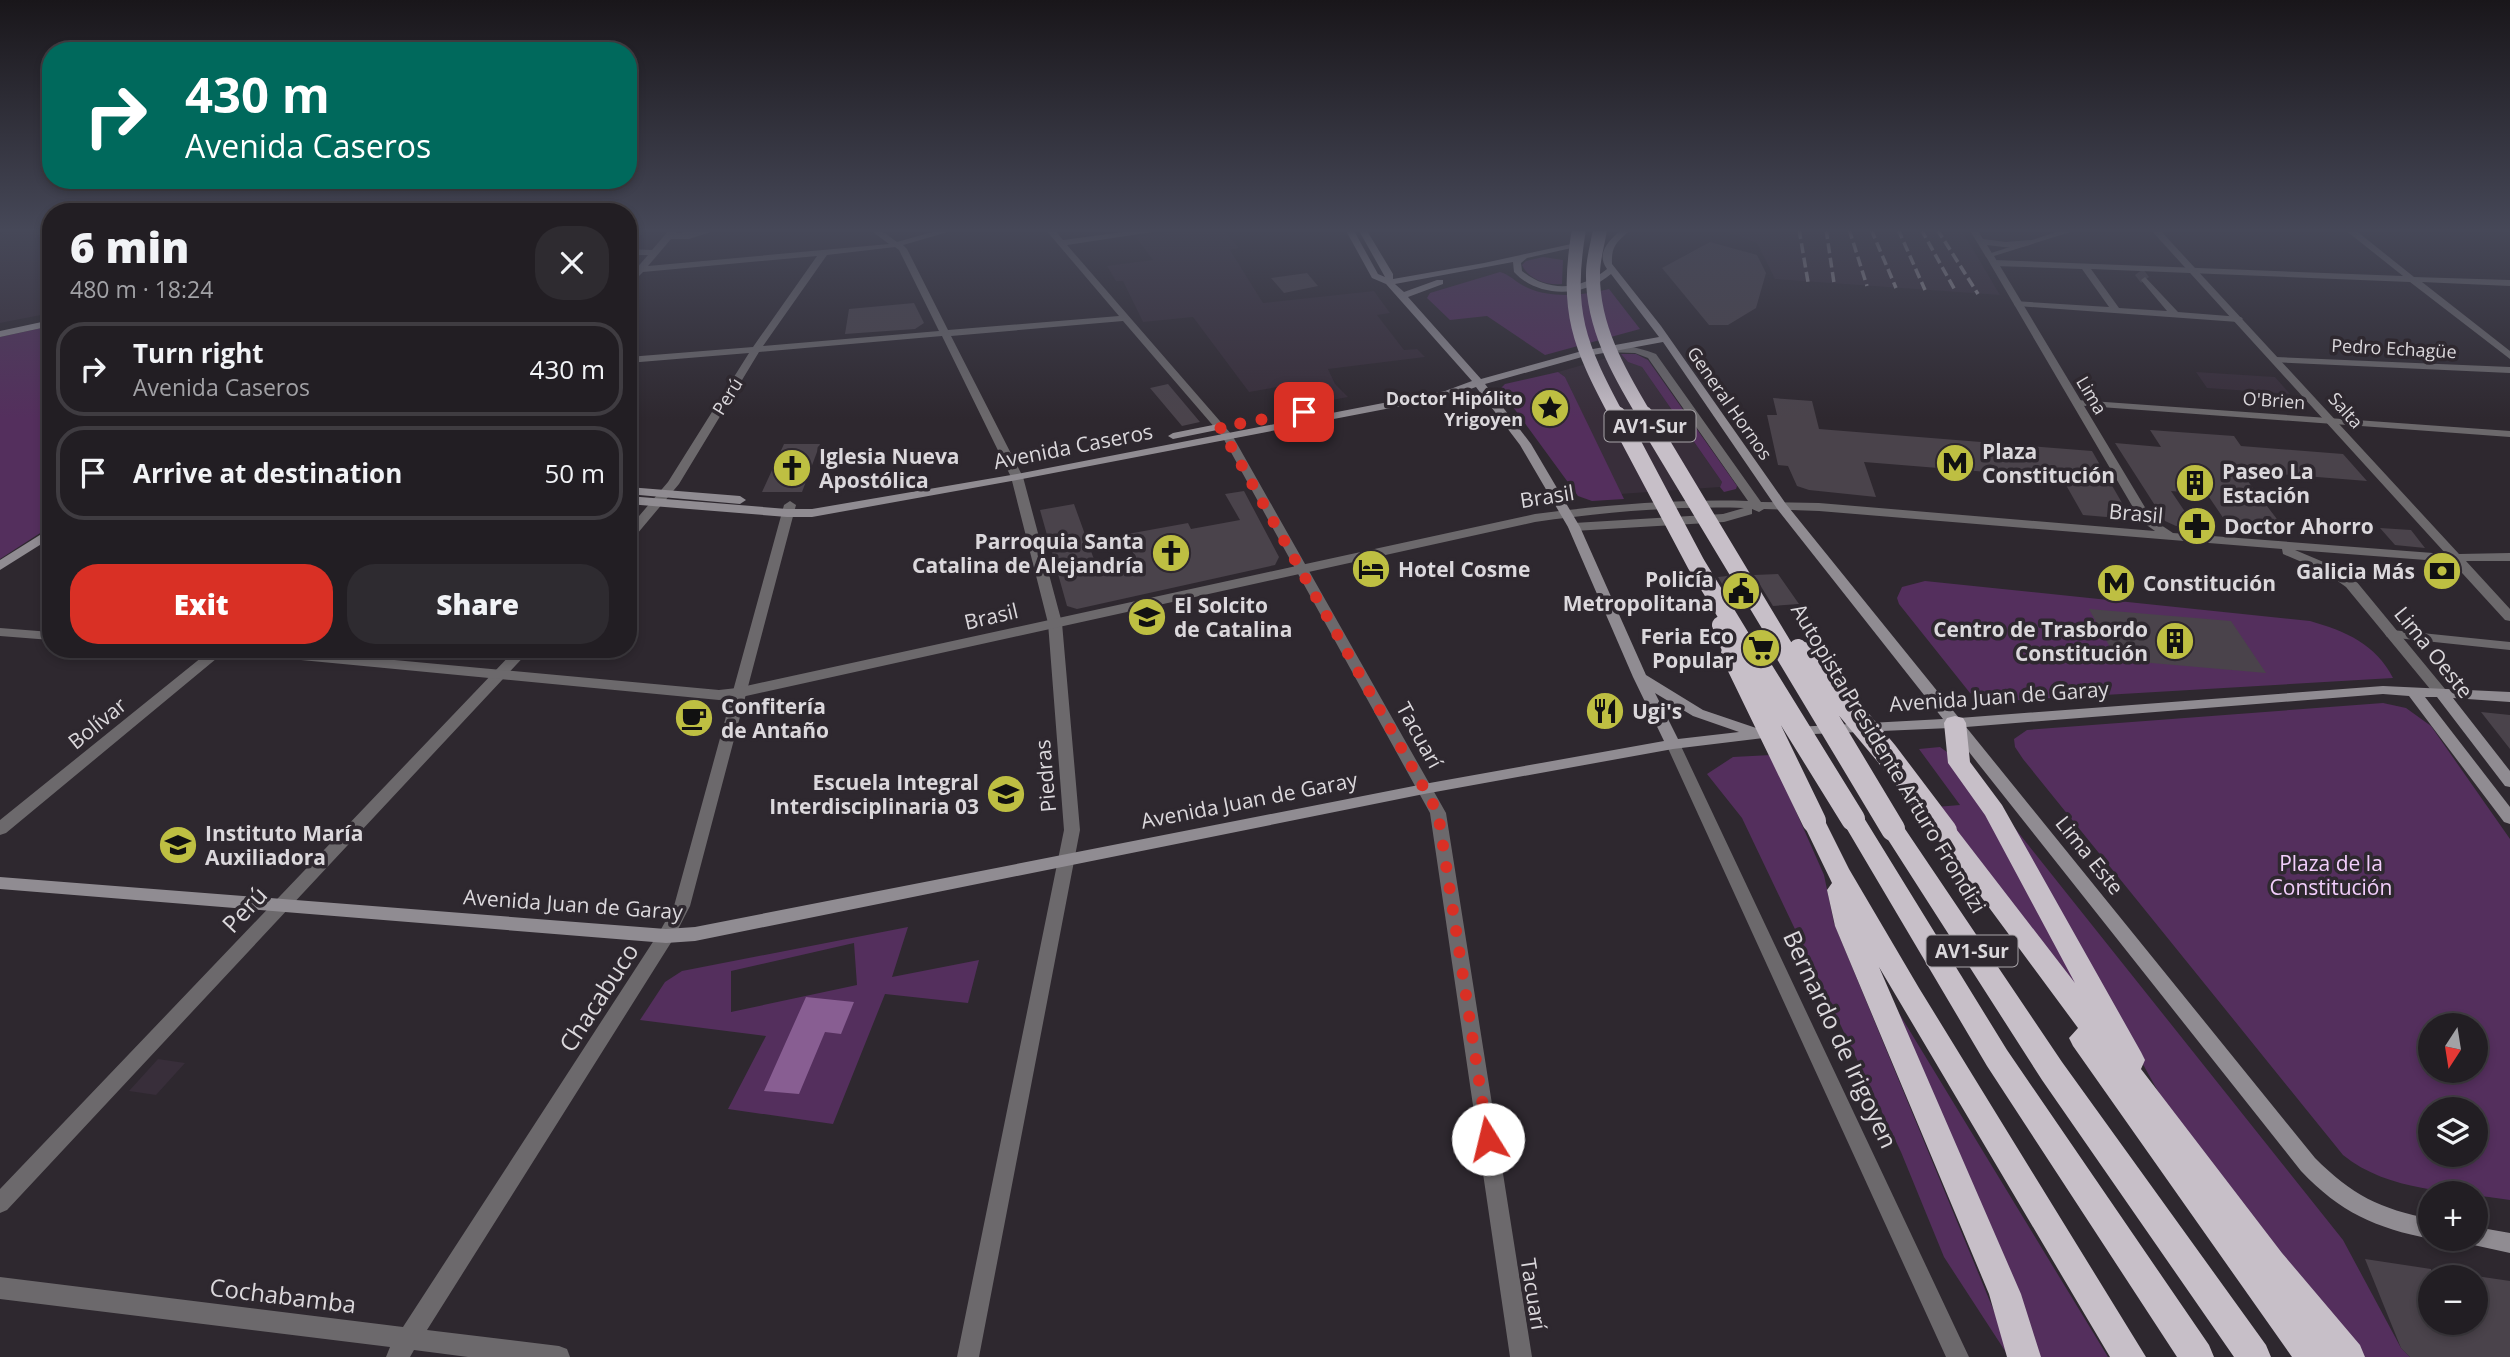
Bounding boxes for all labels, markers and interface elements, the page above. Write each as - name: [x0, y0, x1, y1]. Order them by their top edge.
- text: 430 m: [185, 61, 330, 127]
- icon: right: [70, 70, 161, 161]
- text: Avenida Caseros: [185, 124, 431, 167]
- text: 6 min: [70, 218, 189, 275]
- button: close: [535, 226, 609, 300]
- text: 480 m · 18:24: [70, 273, 213, 305]
- street label: Pedro Echagüe: [2331, 333, 2457, 363]
- text: Turn right: [133, 335, 264, 371]
- street label: General Hornos: [1682, 342, 1778, 464]
- icon: right: [74, 350, 112, 388]
- text: 430 m: [530, 351, 605, 387]
- text: Avenida Caseros: [133, 371, 310, 403]
- street label: Lima: [2071, 371, 2113, 419]
- street label: Perú: [706, 373, 748, 419]
- pin: [1274, 382, 1334, 442]
- place label: Doctor Hipólito Yrigoyen: [1386, 386, 1523, 431]
- street label: O'Brien: [2242, 386, 2306, 414]
- place icon: Doctor Hipólito Yrigoyen: [1529, 387, 1571, 429]
- street label: Salta: [2323, 387, 2369, 433]
- icon: arrive: [1285, 393, 1323, 431]
- road number: AV1-Sur: [1604, 410, 1696, 442]
- street label: Avenida Caseros: [991, 417, 1155, 475]
- place label: Plaza Constitución: [1982, 437, 2115, 489]
- place label: Iglesia Nueva Apostólica: [819, 442, 960, 494]
- metro station icon: Plaza Constitución: [1934, 442, 1976, 484]
- church icon: Iglesia Nueva Apostólica: [771, 447, 813, 489]
- icon: arrive: [74, 454, 112, 492]
- text: Arrive at destination: [133, 455, 402, 491]
- text: 50 m: [544, 455, 605, 491]
- place label: Paseo La Estación: [2222, 457, 2314, 509]
- building icon: Paseo La Estación: [2174, 462, 2216, 504]
- street label: Brasil: [1518, 478, 1576, 514]
- street label: Brasil: [2108, 497, 2164, 529]
- pharmacy icon: Doctor Ahorro: [2176, 505, 2218, 547]
- place label: Doctor Ahorro: [2224, 512, 2374, 540]
- place label: Parroquia Santa Catalina de Alejandría: [912, 527, 1144, 579]
- church icon: Parroquia Santa Catalina de Alejandría: [1150, 532, 1192, 574]
- hotel icon: Hotel Cosme: [1350, 548, 1392, 590]
- bank icon: Galicia Más: [2421, 550, 2463, 592]
- place label: Hotel Cosme: [1398, 555, 1530, 583]
- place label: Galicia Más: [2296, 557, 2415, 585]
- metro station icon: Constitución: [2095, 562, 2137, 604]
- button: Exit: [70, 564, 333, 644]
- button: Share: [347, 564, 609, 644]
- place label: Policía Metropolitana: [1563, 565, 1714, 617]
- place label: Constitución: [2143, 569, 2276, 597]
- public building icon: Policía Metropolitana: [1720, 570, 1762, 612]
- place label: El Solcito de Catalina: [1174, 591, 1292, 643]
- street label: Brasil: [961, 596, 1021, 636]
- school or university icon: El Solcito de Catalina: [1126, 596, 1168, 638]
- street label: Autopista Presidente Arturo Frondizi: [1785, 598, 1993, 918]
- street label: Lima Oeste: [2388, 600, 2480, 704]
- place label: Centro de Trasbordo Constitución: [1933, 615, 2148, 667]
- building icon: Centro de Trasbordo Constitución: [2154, 620, 2196, 662]
- place label: Feria Eco Popular: [1640, 622, 1734, 674]
- supermarket icon: Feria Eco Popular: [1740, 627, 1782, 669]
- street label: Avenida Juan de Garay: [1888, 674, 2110, 718]
- restaurant icon: Ugi's: [1584, 690, 1626, 732]
- street label: Bolívar: [62, 691, 132, 755]
- place label: Confitería de Antaño: [721, 692, 829, 744]
- cafe icon: Confitería de Antaño: [673, 697, 715, 739]
- street label: Tacuarí: [1390, 697, 1450, 774]
- place label: Ugi's: [1632, 697, 1682, 725]
- street label: Piedras: [1028, 738, 1062, 814]
- street label: Avenida Juan de Garay: [1138, 765, 1360, 835]
- place label: Escuela Integral Interdisciplinaria 03: [769, 768, 979, 820]
- school or university icon: Escuela Integral Interdisciplinaria 03: [985, 773, 1027, 815]
- street label: Lima Este: [2050, 810, 2130, 900]
- place label: Instituto María Auxiliadora: [205, 819, 363, 871]
- school or university icon: Instituto María Auxiliadora: [157, 824, 199, 866]
- park label: Plaza de la Constitución: [2270, 849, 2392, 901]
- street label: Perú: [214, 879, 274, 939]
- street label: Avenida Juan de Garay: [462, 882, 684, 926]
- street label: Bernardo de Irigoyen: [1776, 925, 1906, 1153]
- street label: Chacabuco: [551, 936, 645, 1058]
- road number: AV1-Sur: [1926, 936, 2018, 967]
- north arrow: [2418, 1013, 2488, 1083]
- map controls: [2418, 1013, 2488, 1335]
- button: layers: [2418, 1097, 2488, 1167]
- position arrow: [1451, 1102, 1525, 1176]
- button: +: [2418, 1181, 2488, 1251]
- street label: Tacuarí: [1515, 1256, 1554, 1332]
- button: −: [2418, 1265, 2488, 1335]
- street label: Cochabamba: [208, 1270, 358, 1320]

